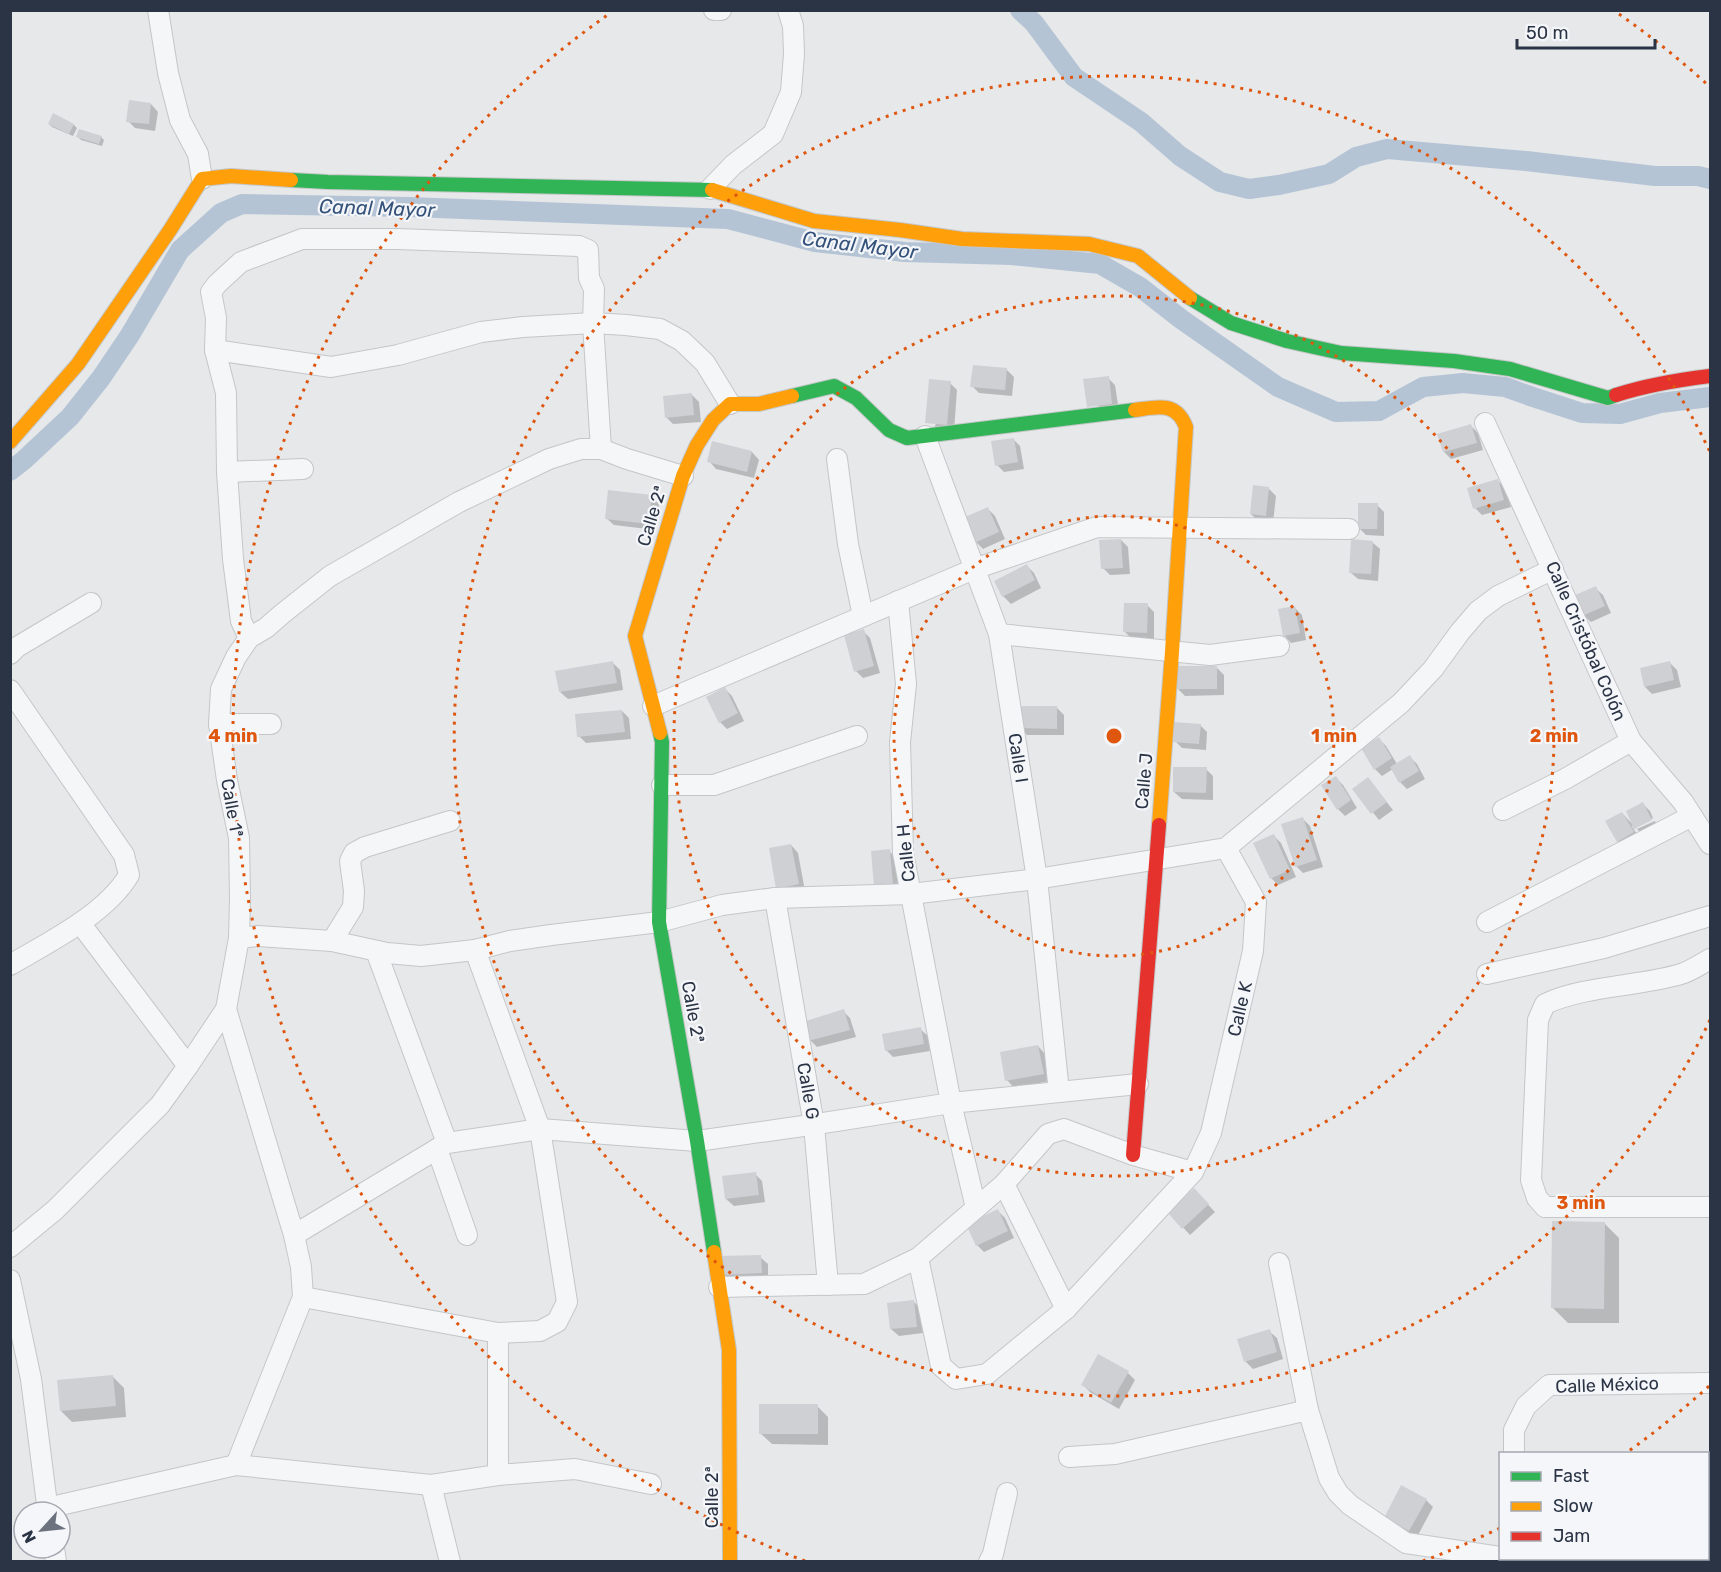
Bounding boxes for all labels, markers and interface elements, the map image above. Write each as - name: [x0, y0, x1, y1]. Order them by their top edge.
- scale bar: [1517, 12, 1655, 50]
- text: 50 m: [1526, 22, 1569, 44]
- water label: Canal Mayor: [318, 194, 437, 222]
- water label: Canal Mayor: [801, 226, 920, 264]
- street label: Calle 2ª: [632, 483, 672, 549]
- street label: Calle Cristóbal Colón: [1541, 558, 1631, 724]
- text: 4 min: [208, 725, 258, 747]
- text: 1 min: [1311, 725, 1357, 747]
- text: 2 min: [1530, 725, 1578, 747]
- centre of rings: [1104, 726, 1124, 746]
- street label: Calle I: [1003, 732, 1033, 784]
- street label: Calle J: [1131, 752, 1157, 810]
- street label: Calle 1ª: [216, 777, 248, 839]
- street label: Calle H: [892, 823, 920, 883]
- street label: Calle 2ª: [677, 979, 709, 1045]
- street label: Calle K: [1223, 979, 1257, 1039]
- street label: Calle G: [792, 1061, 824, 1121]
- text: 3 min: [1557, 1192, 1605, 1214]
- street label: Calle México: [1555, 1372, 1659, 1398]
- legend: [1499, 1452, 1709, 1560]
- text: Fast: [1553, 1465, 1589, 1487]
- street label: Calle 2ª: [701, 1466, 723, 1528]
- text: Slow: [1553, 1495, 1593, 1517]
- north arrow: [12, 1500, 72, 1560]
- text: Jam: [1553, 1525, 1590, 1547]
- text: N: [18, 1527, 40, 1546]

